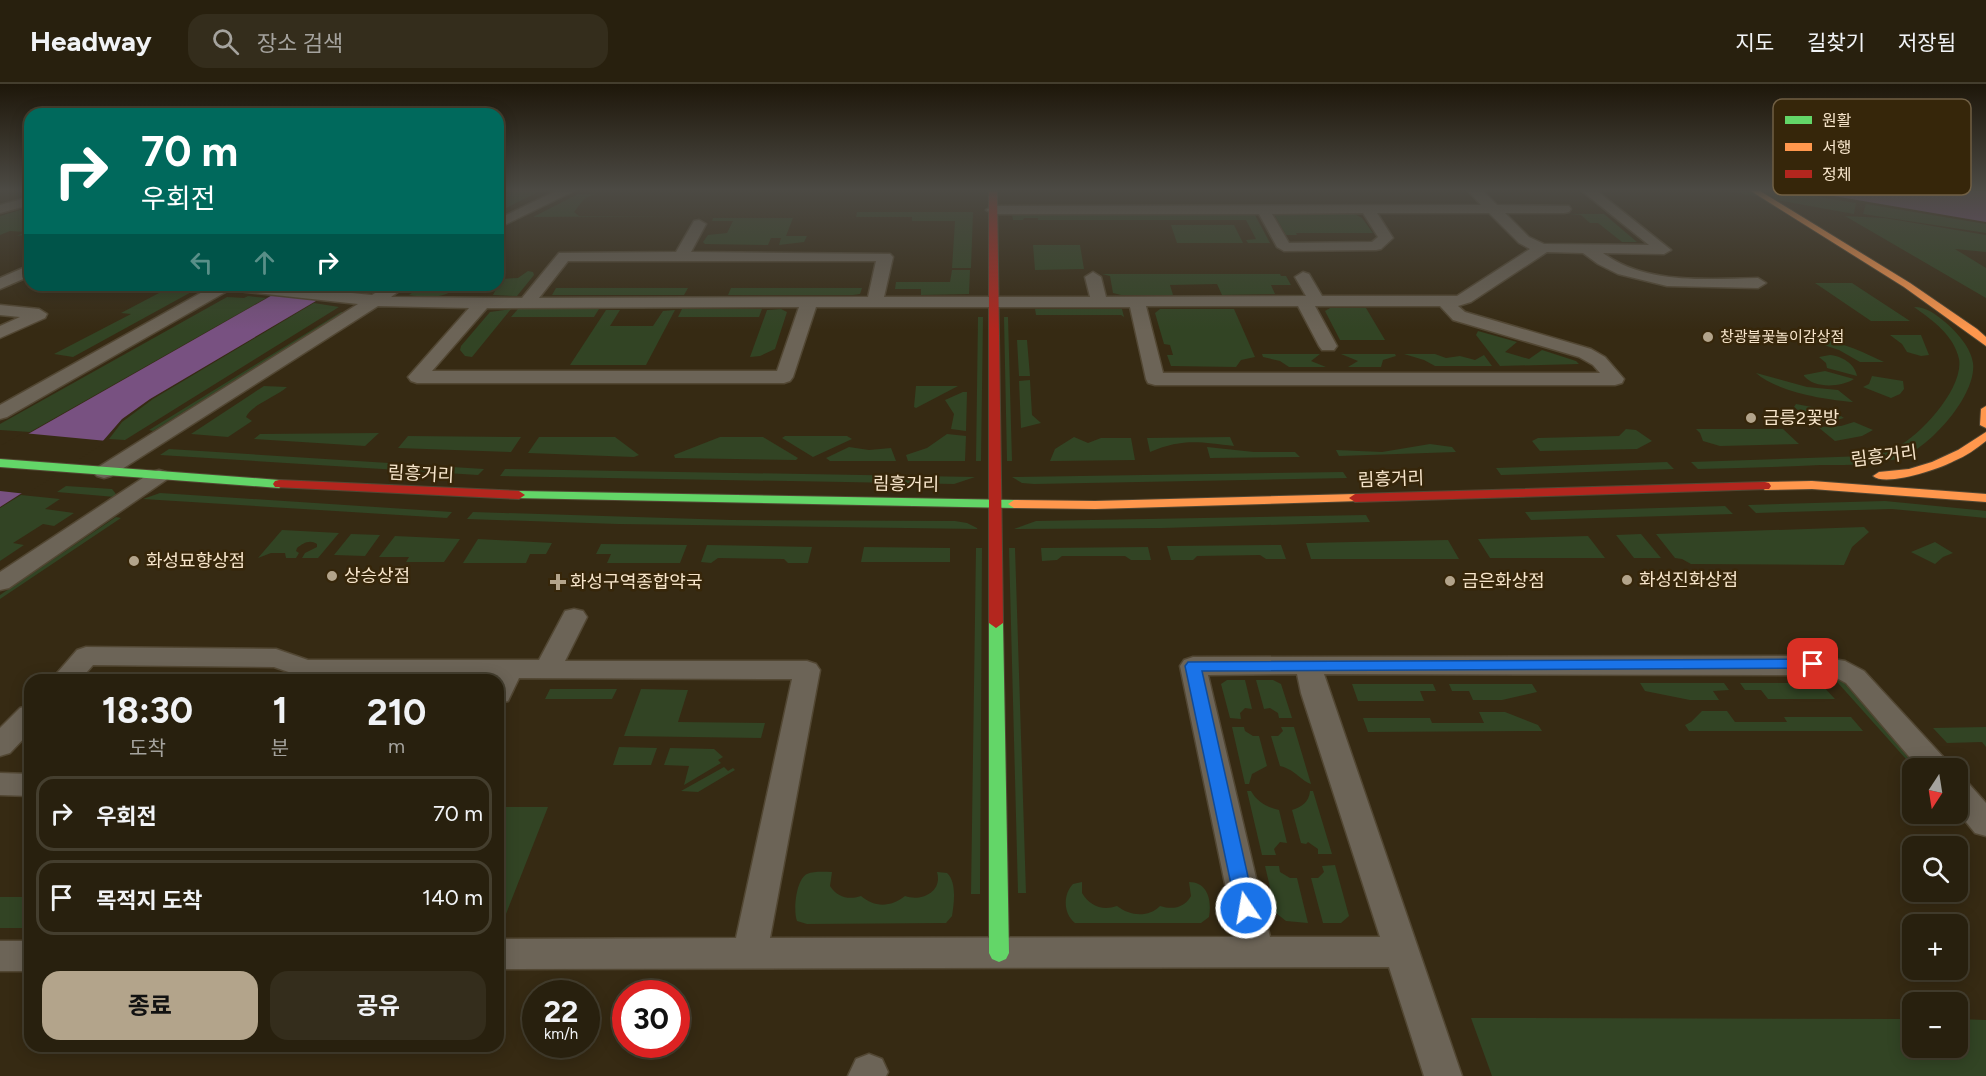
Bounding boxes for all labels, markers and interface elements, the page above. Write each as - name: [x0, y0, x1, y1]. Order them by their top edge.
- search box: [188, 14, 608, 68]
- text: Headway: [30, 24, 152, 58]
- icon: search: [209, 25, 242, 58]
- text: 장소 검색: [257, 30, 343, 57]
- text: 지도: [1735, 30, 1774, 55]
- text: 길찾기: [1807, 30, 1865, 55]
- text: 저장됨: [1898, 30, 1956, 55]
- legend: [1773, 99, 1971, 195]
- text: 원활: [1822, 111, 1852, 130]
- text: 70 m: [141, 126, 238, 177]
- icon: right: [42, 132, 120, 210]
- text: 서행: [1822, 138, 1851, 157]
- text: 정체: [1822, 165, 1851, 184]
- text: 우회전: [141, 182, 216, 215]
- icon: left: [185, 246, 218, 279]
- icon: ahead: [248, 246, 281, 279]
- icon: right: [311, 246, 344, 279]
- place label: 창광불꽃놀이감상점: [1720, 328, 1844, 346]
- marker: 창광불꽃놀이감상점: [1701, 330, 1715, 344]
- place label: 금릉2꽃방: [1763, 407, 1839, 429]
- marker: 금릉2꽃방: [1744, 411, 1758, 425]
- street label: 림흥거리: [1850, 441, 1918, 471]
- street label: 림흥거리: [387, 461, 455, 487]
- street label: 림흥거리: [1358, 467, 1424, 491]
- street label: 림흥거리: [873, 472, 939, 496]
- place label: 화성묘향상점: [146, 550, 245, 572]
- marker: 화성묘향상점: [127, 554, 141, 568]
- place label: 상승상점: [344, 565, 410, 587]
- marker: 상승상점: [325, 569, 339, 583]
- place label: 화성진화상점: [1639, 569, 1738, 591]
- place label: 금은화상점: [1462, 570, 1545, 592]
- place label: 화성구역종합약국: [570, 571, 702, 593]
- marker: 화성진화상점: [1620, 573, 1634, 587]
- marker: 금은화상점: [1443, 574, 1457, 588]
- marker: 화성구역종합약국: [551, 575, 565, 589]
- pin: [1787, 638, 1838, 689]
- icon: arrive: [1796, 647, 1829, 680]
- text: 18:30: [102, 689, 193, 732]
- text: 1: [272, 689, 288, 732]
- text: 210: [367, 691, 426, 734]
- text: m: [388, 734, 405, 758]
- text: 도착: [129, 736, 166, 760]
- text: 분: [271, 736, 289, 760]
- north arrow: [1902, 758, 1968, 824]
- map controls: [1902, 758, 1968, 1058]
- icon: right: [45, 797, 78, 830]
- text: 70 m: [433, 800, 483, 827]
- text: 우회전: [96, 803, 157, 830]
- button: search: [1902, 836, 1968, 902]
- position arrow: [1214, 876, 1278, 940]
- icon: arrive: [45, 881, 78, 914]
- text: 140 m: [422, 884, 483, 911]
- text: 목적지 도착: [96, 887, 202, 914]
- button: +: [1902, 914, 1968, 980]
- button: 종료: [42, 971, 258, 1040]
- button: 공유: [270, 971, 486, 1040]
- speed limit sign: 30: [612, 980, 690, 1058]
- button: −: [1902, 992, 1968, 1058]
- text: 22: [544, 993, 578, 1030]
- text: km/h: [544, 1025, 578, 1043]

